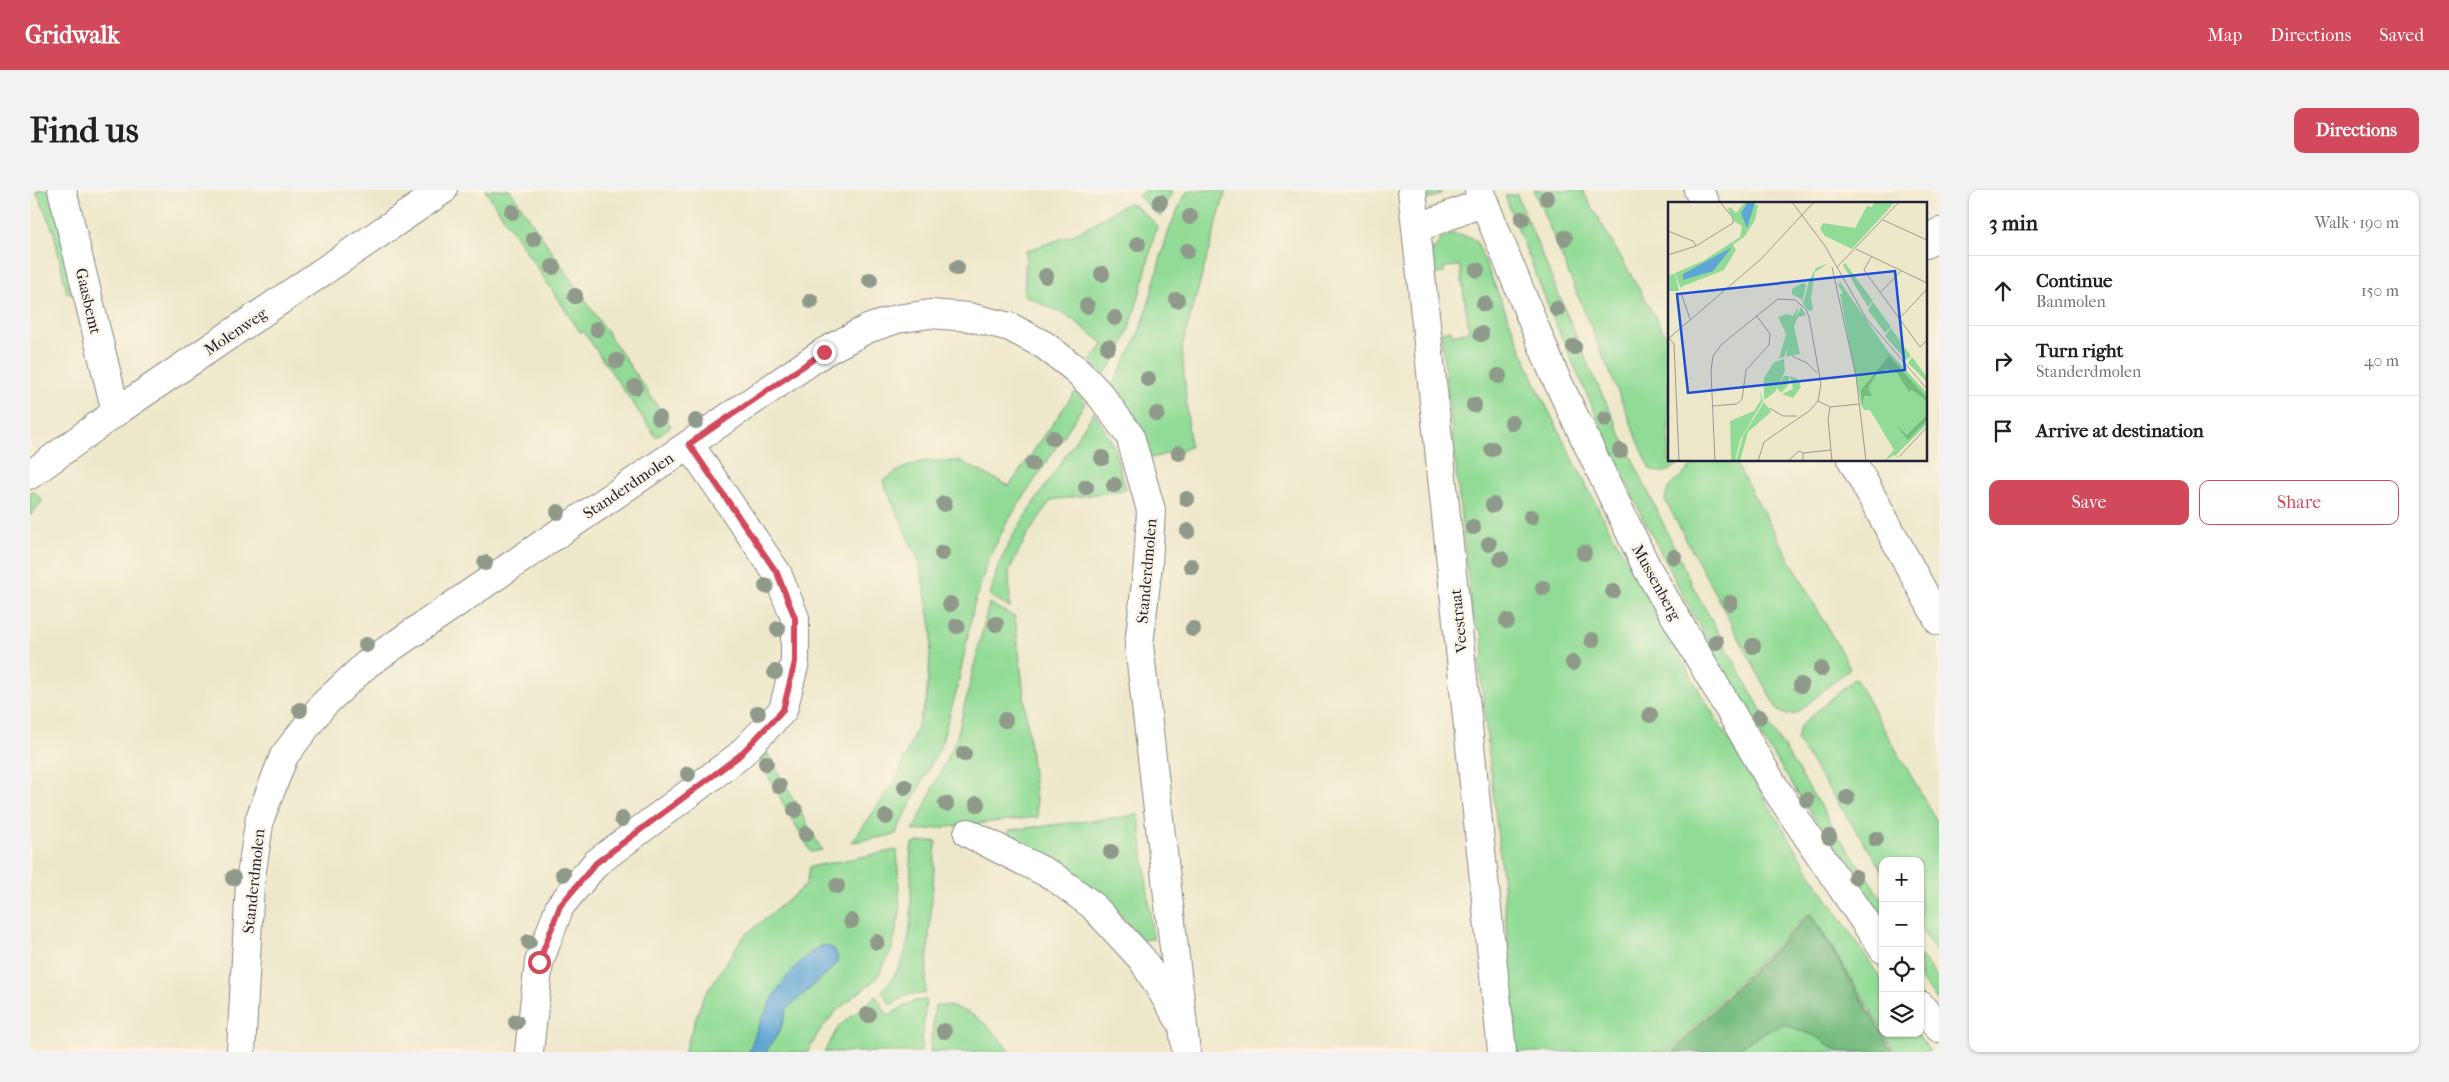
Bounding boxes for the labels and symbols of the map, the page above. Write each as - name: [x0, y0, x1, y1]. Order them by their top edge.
- inset map: [1668, 202, 1926, 461]
- street label: Gaasbemt: [72, 266, 105, 336]
- street label: Molenweg: [200, 303, 271, 359]
- route end: [813, 341, 836, 364]
- street label: Standerdmolen: [579, 448, 678, 523]
- street label: Standerdmolen: [1132, 517, 1161, 624]
- street label: Mussenberg: [1628, 541, 1685, 624]
- street label: Veestraat: [1446, 588, 1471, 655]
- street label: Standerdmolen: [239, 827, 269, 934]
- route start: [528, 951, 551, 974]

